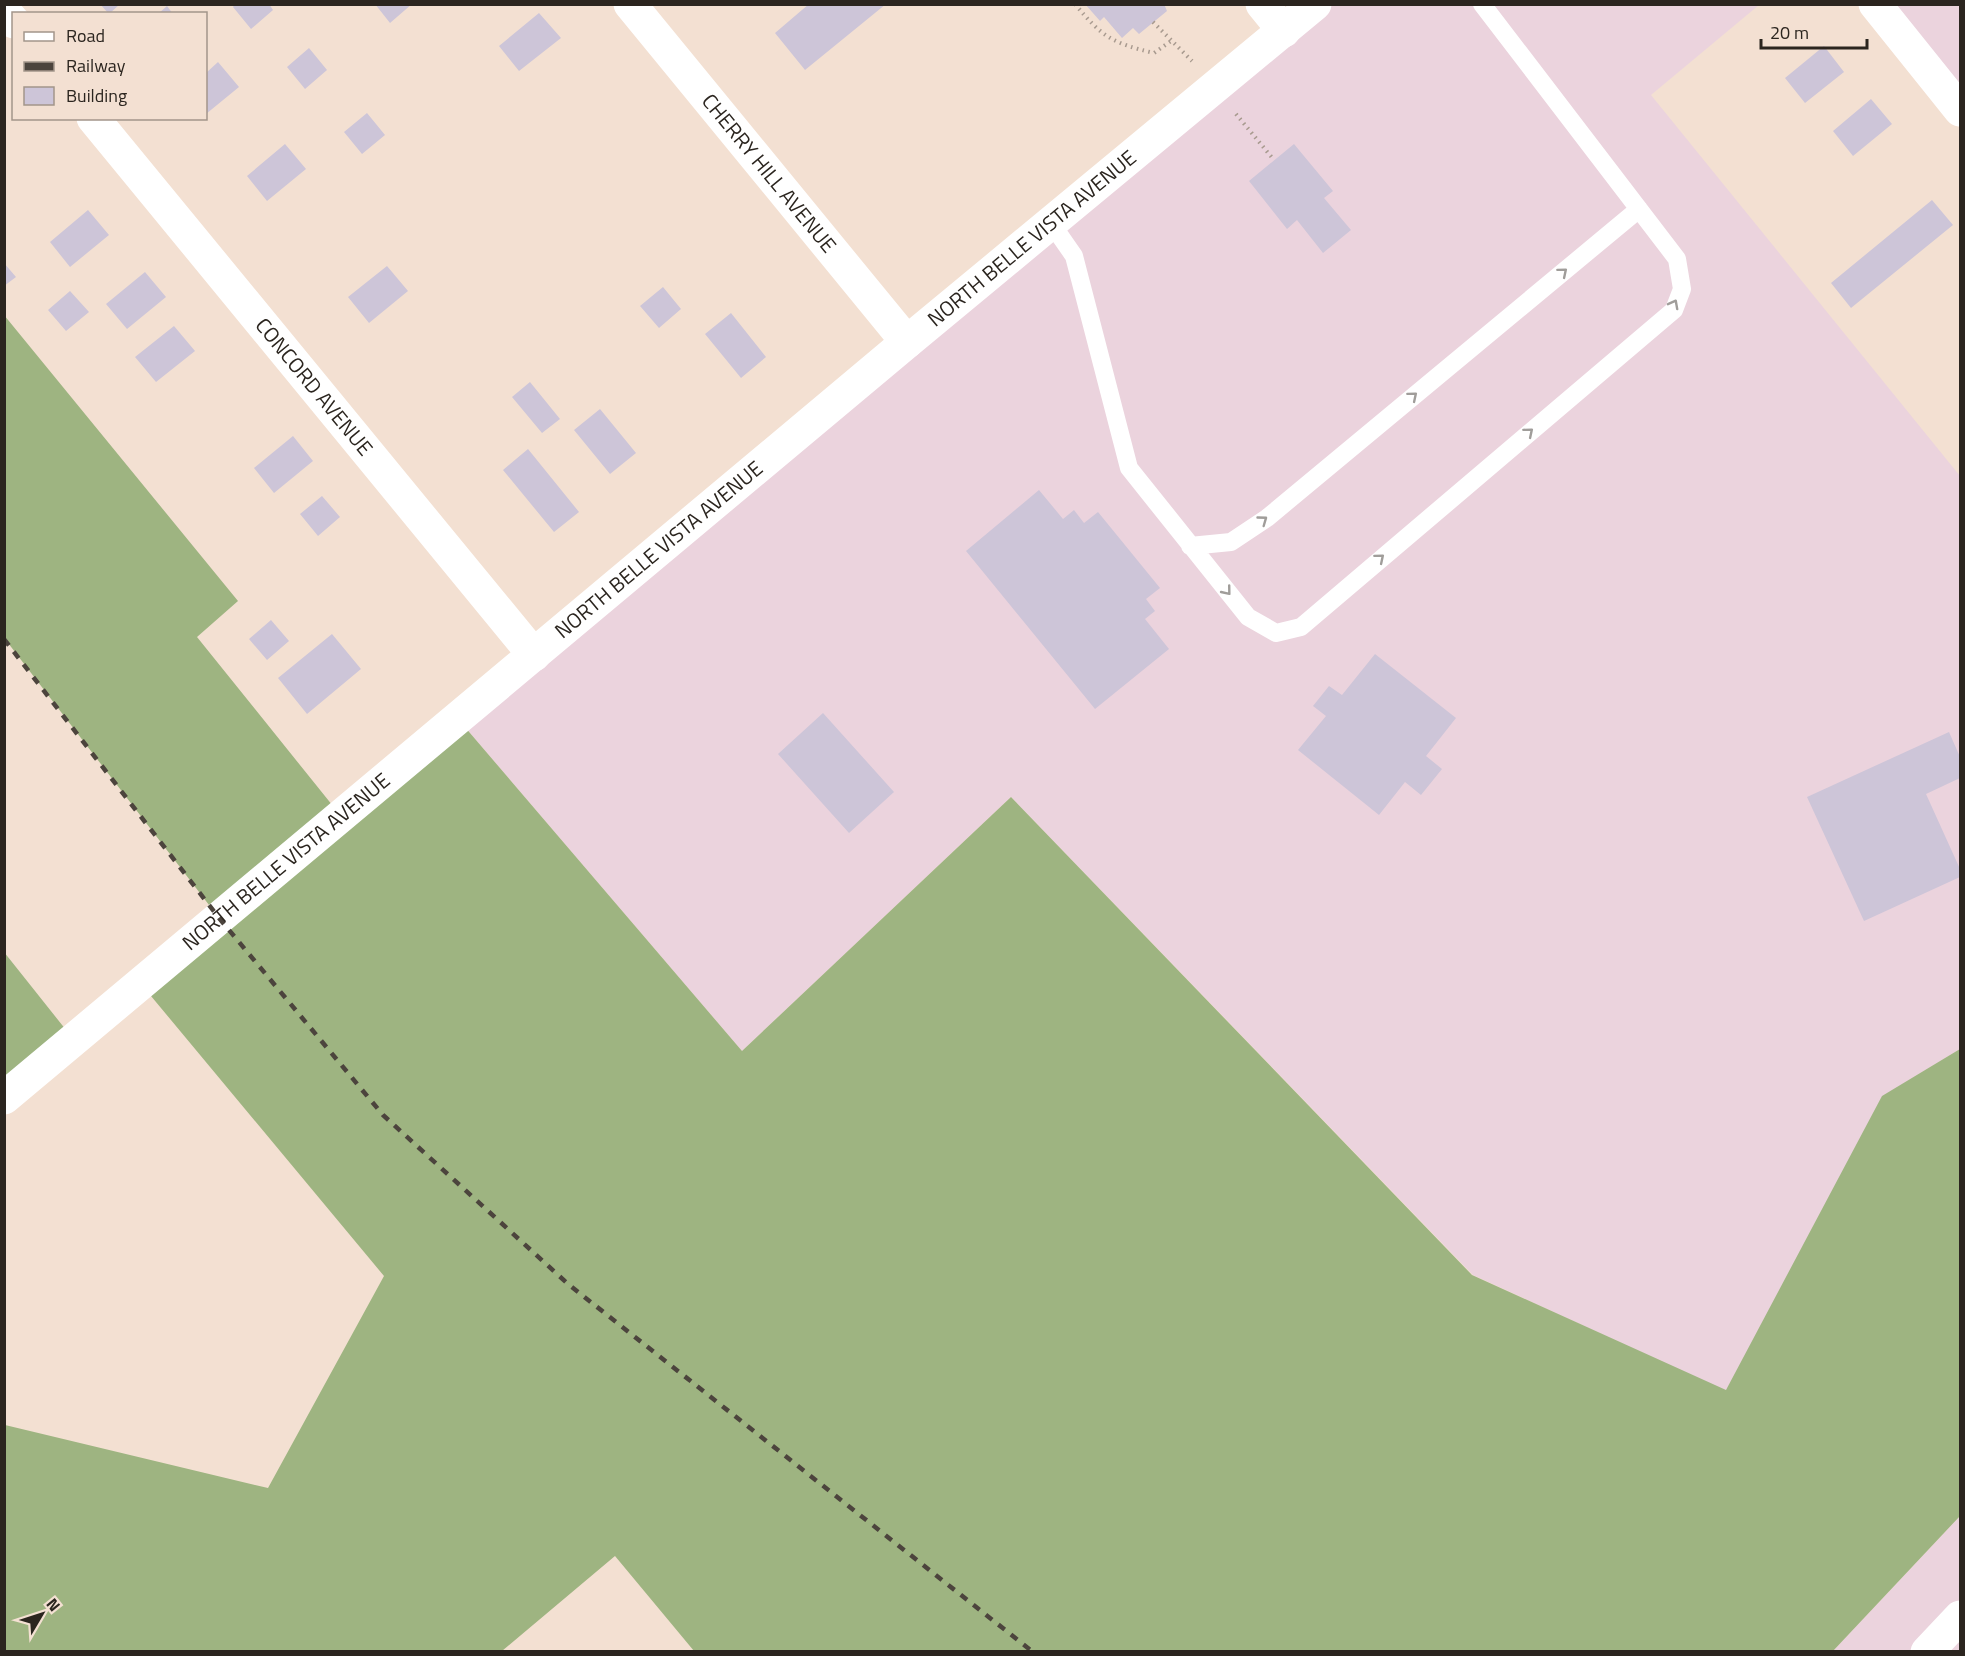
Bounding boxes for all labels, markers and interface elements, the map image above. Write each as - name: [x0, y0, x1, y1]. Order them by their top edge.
- legend: [12, 12, 207, 120]
- scale bar: [1761, 12, 1868, 50]
- text: 20 m: [1770, 19, 1809, 46]
- text: Road: [66, 22, 105, 49]
- text: Railway: [66, 52, 126, 79]
- text: Building: [66, 82, 127, 109]
- street label: CHERRY HILL AVENUE: [694, 86, 845, 259]
- street label: NORTH BELLE VISTA AVENUE: [920, 142, 1143, 334]
- one-way arrow: [1556, 268, 1567, 279]
- one-way arrow: [1667, 299, 1679, 310]
- street label: CONCORD AVENUE: [248, 310, 381, 462]
- one-way arrow: [1406, 393, 1417, 404]
- one-way arrow: [1522, 428, 1533, 439]
- street label: NORTH BELLE VISTA AVENUE: [547, 452, 769, 646]
- one-way arrow: [1256, 516, 1267, 527]
- one-way arrow: [1373, 554, 1384, 565]
- one-way arrow: [1220, 584, 1231, 595]
- street label: NORTH BELLE VISTA AVENUE: [175, 764, 397, 958]
- north arrow: [12, 1584, 72, 1644]
- text: N: [41, 1593, 66, 1616]

